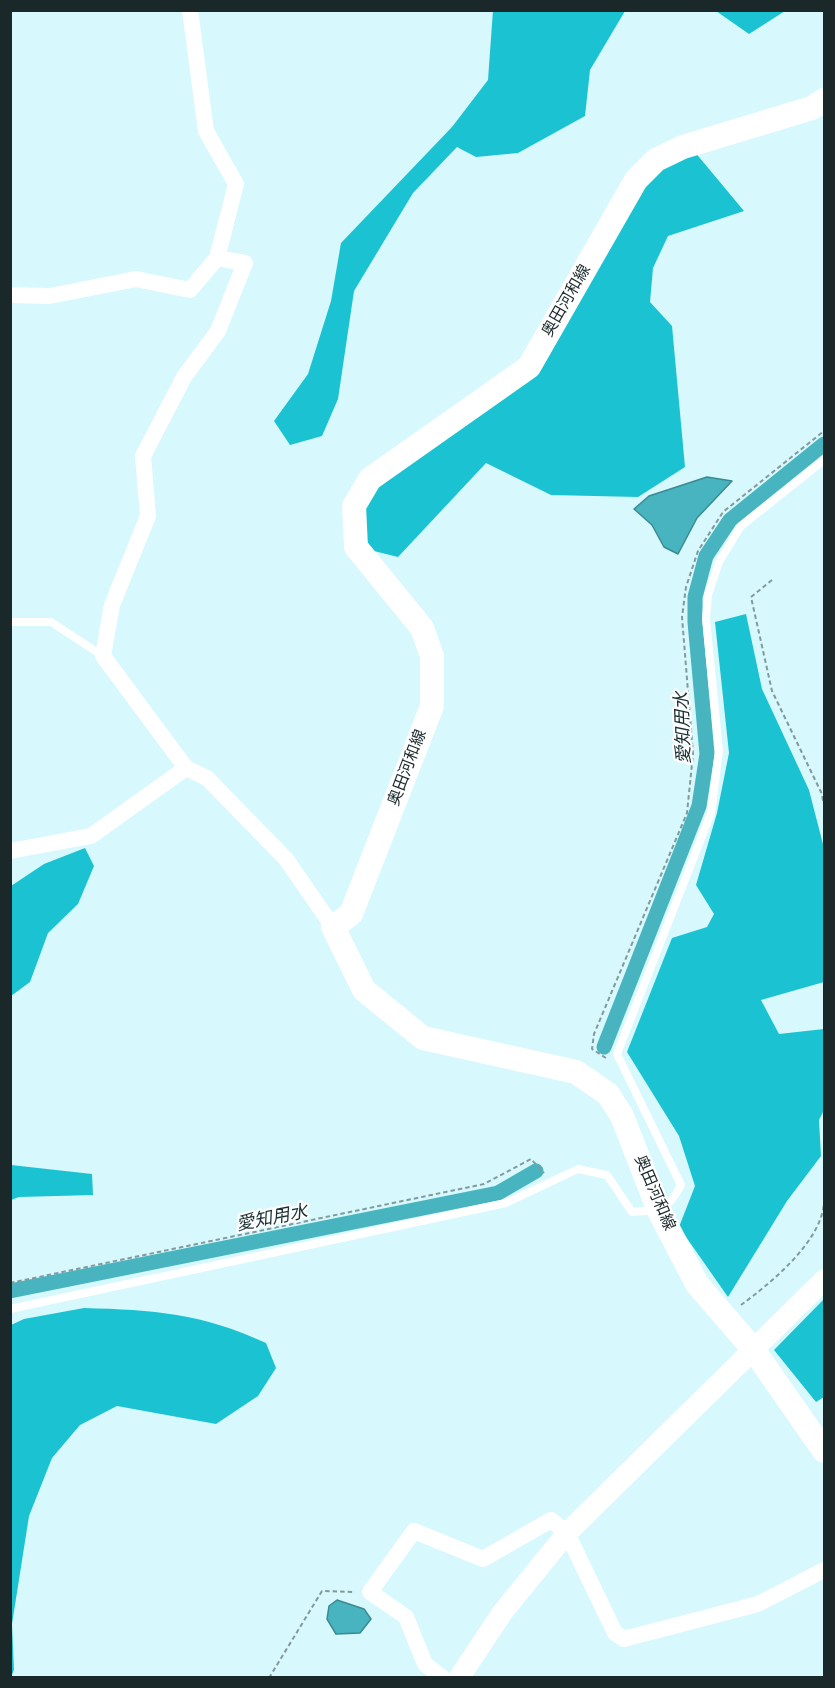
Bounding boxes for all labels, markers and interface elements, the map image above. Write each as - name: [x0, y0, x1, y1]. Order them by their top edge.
- street label: 奥田河和線: [539, 262, 595, 340]
- water label: 愛知用水: [672, 692, 696, 764]
- street label: 奥田河和線: [385, 727, 431, 809]
- street label: 奥田河和線: [630, 1152, 678, 1234]
- water label: 愛知用水: [235, 1202, 309, 1236]

